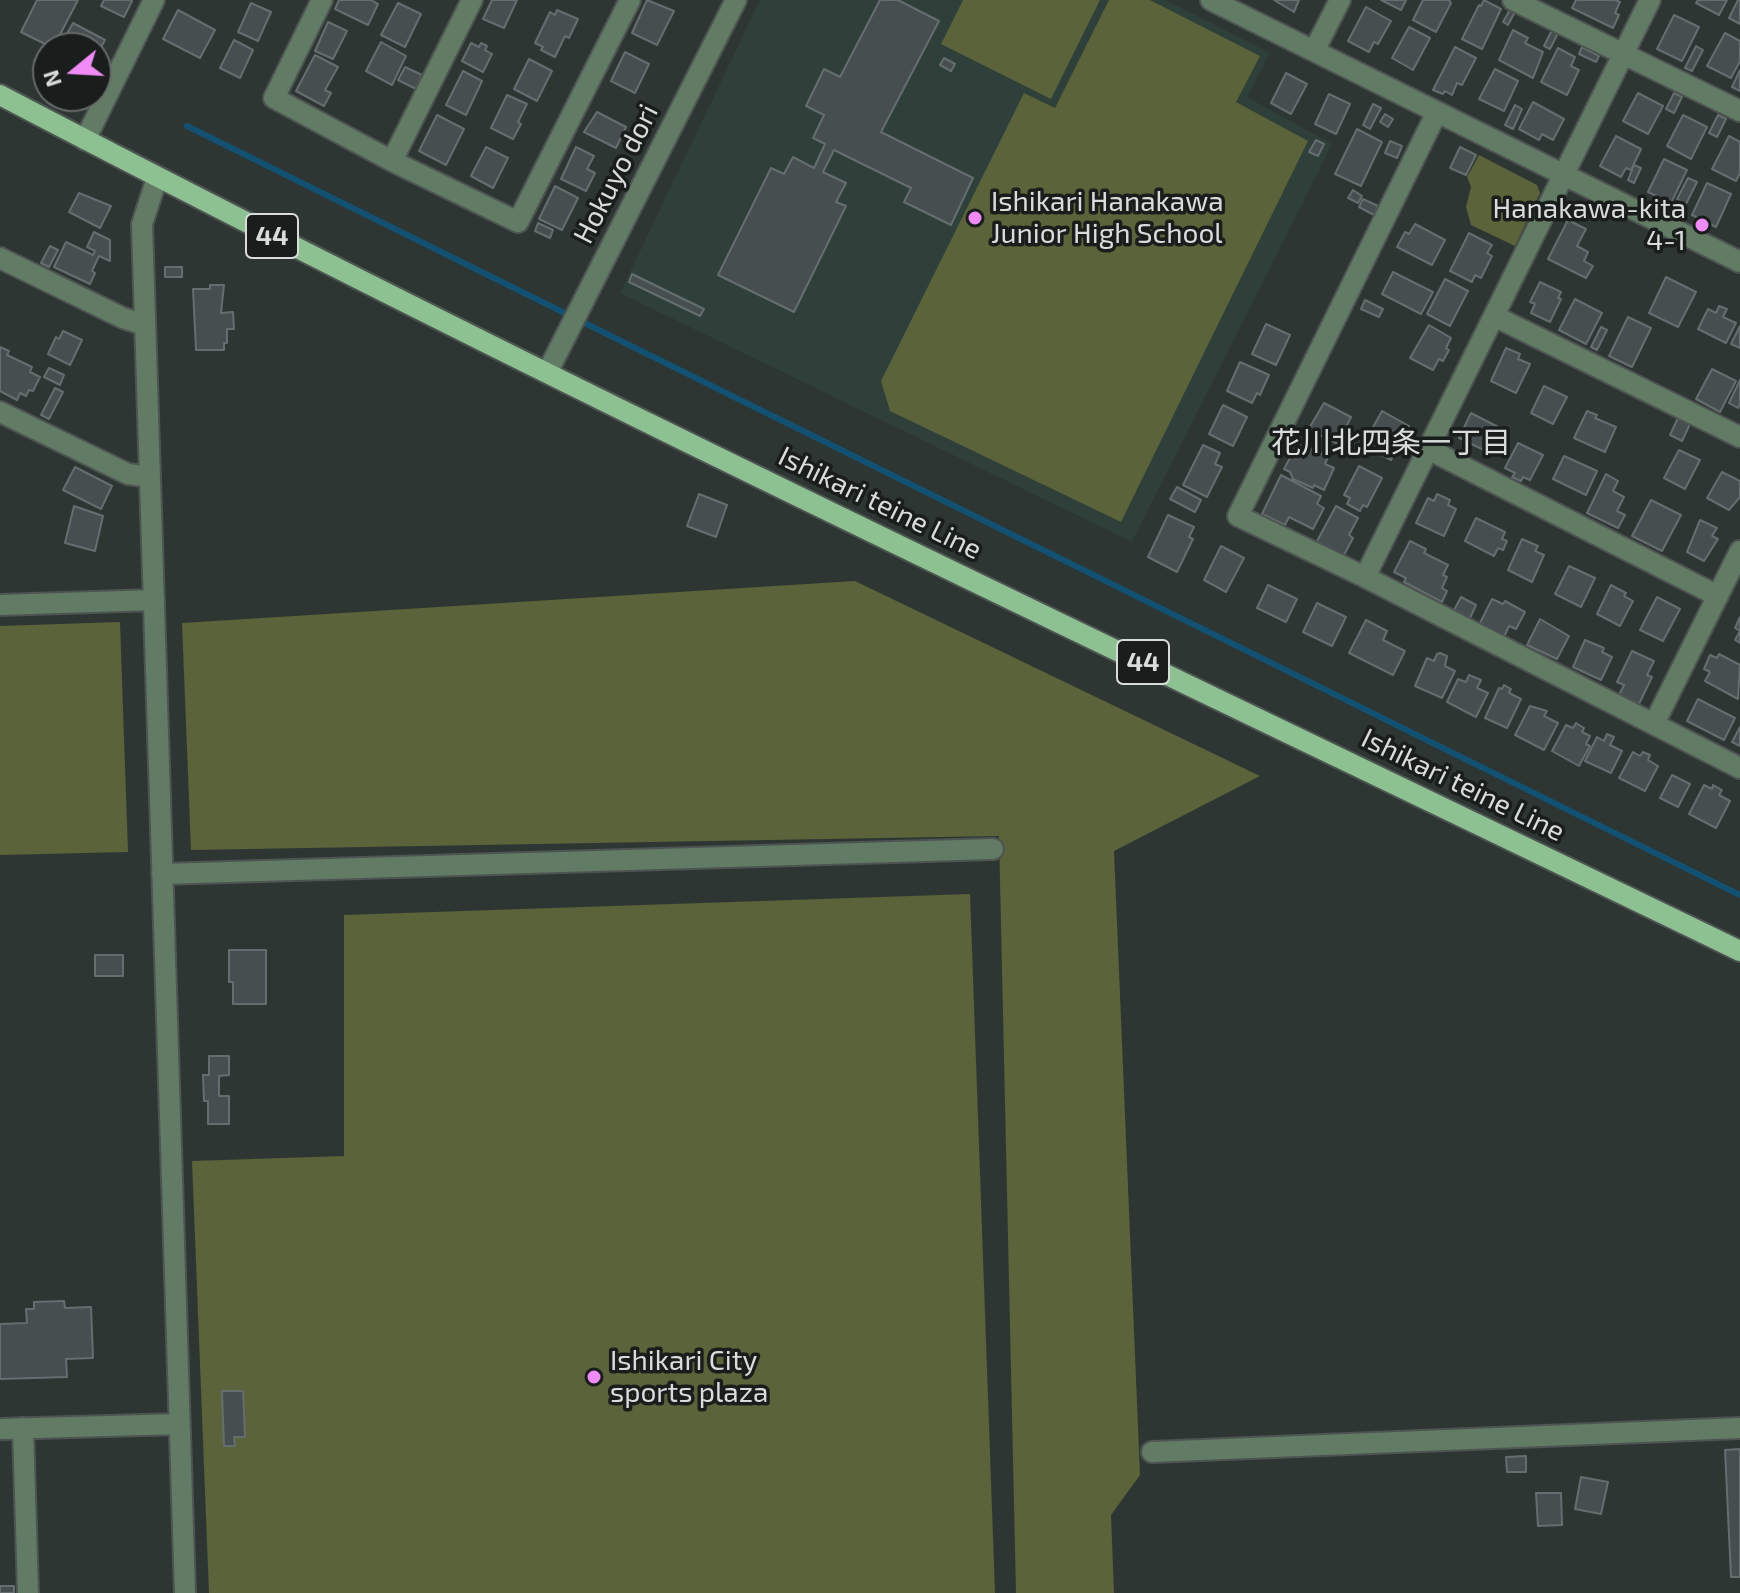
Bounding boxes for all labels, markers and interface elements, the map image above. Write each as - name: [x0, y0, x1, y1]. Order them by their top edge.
- north arrow: [32, 32, 112, 112]
- text: N: [36, 67, 66, 90]
- street label: Hokuyo dori: [567, 99, 665, 249]
- place label: Ishikari Hanakawa Junior High School: [991, 185, 1224, 251]
- place label: Hanakawa-kita 4-1: [1492, 192, 1686, 258]
- marker: Ishikari Hanakawa Junior High School: [966, 209, 984, 227]
- road number: 44: [246, 214, 298, 258]
- marker: Hanakawa-kita 4-1: [1693, 216, 1711, 234]
- district label: 花川北四条一丁目: [1271, 425, 1511, 461]
- street label: Ishikari teine Line: [773, 439, 987, 567]
- road number: 44: [1117, 640, 1169, 684]
- street label: Ishikari teine Line: [1356, 721, 1570, 849]
- place label: Ishikari City sports plaza: [610, 1344, 768, 1410]
- marker: Ishikari City sports plaza: [585, 1368, 603, 1386]

